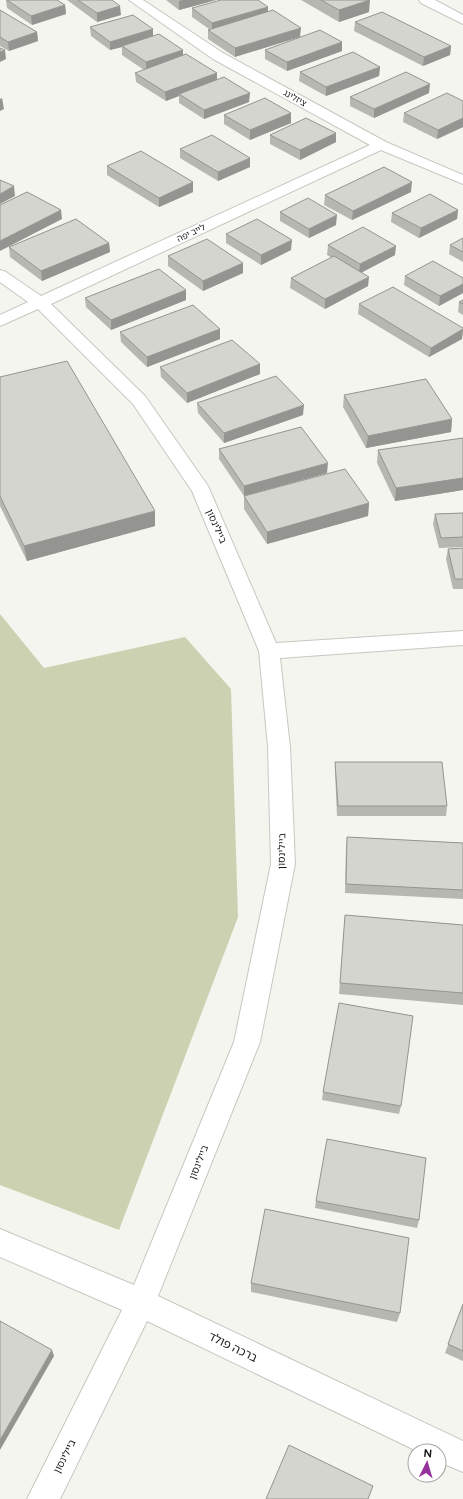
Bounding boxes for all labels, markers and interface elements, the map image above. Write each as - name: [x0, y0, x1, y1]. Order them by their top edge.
- street label: ציזלינג: [282, 87, 309, 108]
- street label: לייב יפה: [175, 221, 207, 244]
- street label: ביילינסון: [203, 507, 230, 546]
- street label: ביילינסון: [275, 832, 288, 869]
- street label: ביילינסון: [186, 1143, 211, 1181]
- street label: ברכה פולד: [206, 1329, 260, 1365]
- street label: ביילינסון: [50, 1437, 79, 1475]
- north arrow: [407, 1443, 447, 1483]
- text: N: [423, 1447, 433, 1460]

